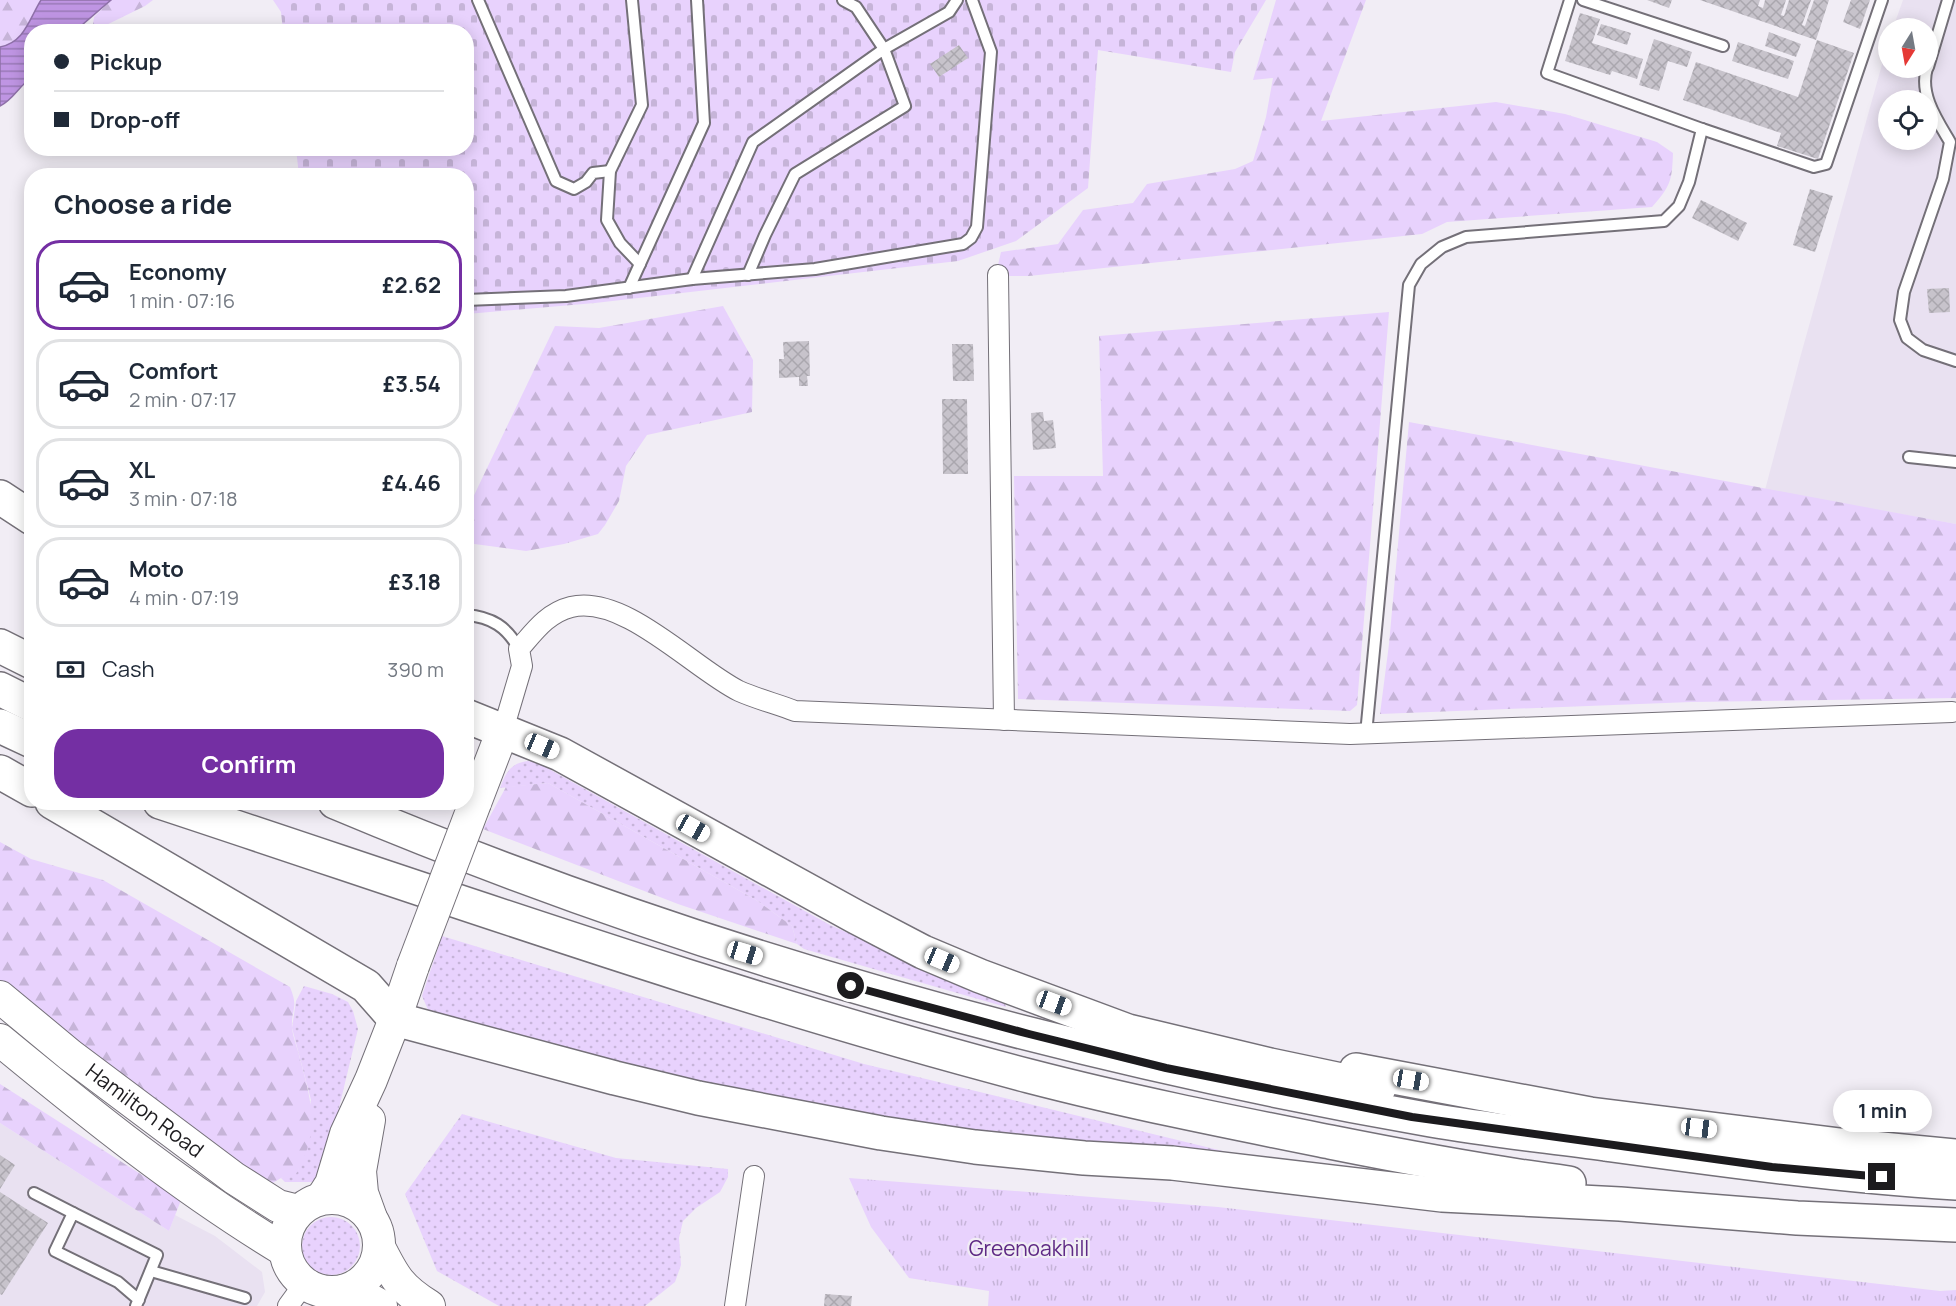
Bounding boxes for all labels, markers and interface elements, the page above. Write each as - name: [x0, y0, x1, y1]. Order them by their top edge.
- north arrow: [1878, 18, 1938, 78]
- map controls: [1878, 18, 1938, 150]
- text: Pickup: [90, 47, 162, 77]
- button: locate: [1878, 90, 1938, 150]
- text: Drop-off: [90, 105, 180, 135]
- text: Choose a ride: [54, 185, 232, 222]
- text: Economy: [129, 257, 227, 287]
- icon: car: [57, 258, 111, 312]
- text: £2.62: [382, 270, 441, 300]
- text: 1 min · 07:16: [129, 287, 235, 314]
- text: Comfort: [129, 356, 218, 386]
- icon: car: [57, 357, 111, 411]
- text: £3.54: [383, 369, 441, 399]
- text: 2 min · 07:17: [129, 386, 237, 413]
- text: XL: [129, 455, 155, 485]
- icon: car: [57, 456, 111, 510]
- text: £4.46: [382, 468, 441, 498]
- text: 3 min · 07:18: [129, 485, 238, 512]
- text: Moto: [129, 554, 184, 584]
- icon: car: [57, 555, 111, 609]
- text: £3.18: [388, 567, 441, 597]
- text: 4 min · 07:19: [129, 584, 239, 611]
- icon: cash: [54, 653, 87, 686]
- text: Cash: [102, 654, 155, 684]
- text: 390 m: [387, 656, 444, 683]
- button: Confirm: [54, 729, 444, 798]
- car: [522, 731, 562, 761]
- car: [673, 811, 713, 845]
- car: [725, 939, 765, 967]
- car: [922, 945, 962, 975]
- route start: [837, 972, 864, 999]
- car: [1034, 988, 1074, 1018]
- street label: Hamilton Road: [80, 1057, 210, 1163]
- car: [1392, 1068, 1430, 1092]
- callout: 1 min: [1832, 1090, 1932, 1132]
- text: 1 min: [1858, 1097, 1907, 1124]
- car: [1680, 1117, 1718, 1139]
- route end: [1868, 1163, 1895, 1190]
- park label: Greenoakhill: [969, 1234, 1089, 1262]

